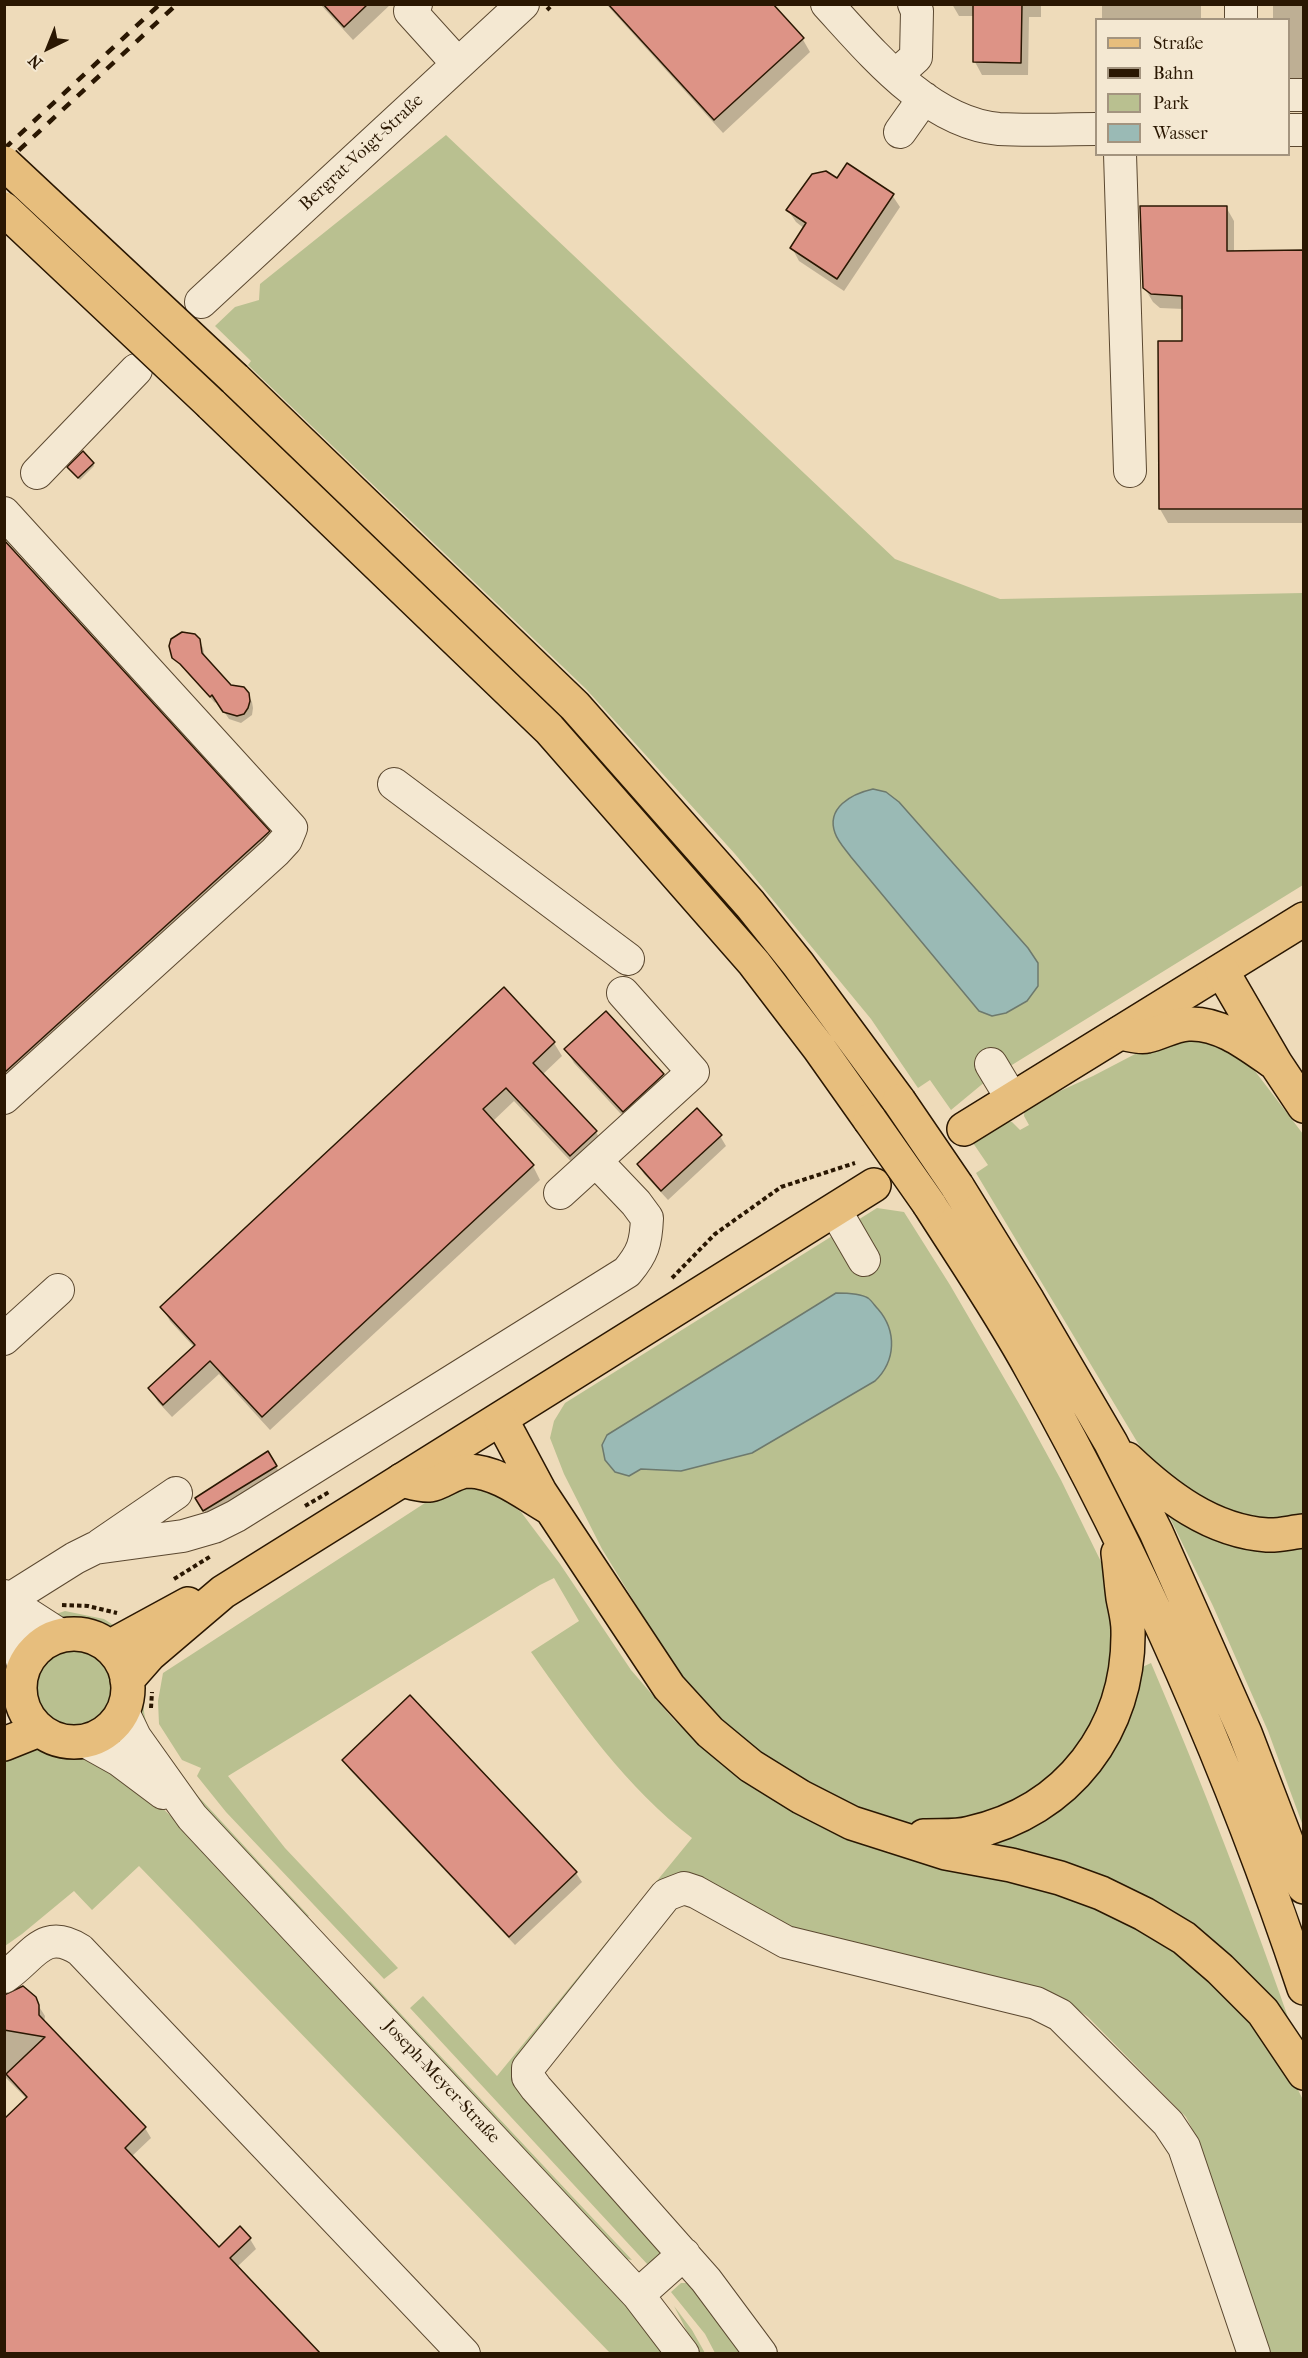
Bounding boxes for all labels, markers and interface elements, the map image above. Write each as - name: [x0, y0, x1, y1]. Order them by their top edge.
- north arrow: [18, 18, 78, 78]
- legend: [1095, 18, 1290, 156]
- text: Straße: [1153, 33, 1203, 54]
- text: N: [24, 50, 46, 73]
- text: Bahn: [1153, 63, 1194, 84]
- street label: Bergrat-Voigt-Straße: [296, 90, 428, 216]
- text: Park: [1153, 93, 1189, 114]
- text: Wasser: [1153, 123, 1208, 144]
- street label: Joseph-Meyer-Straße: [378, 2016, 504, 2148]

